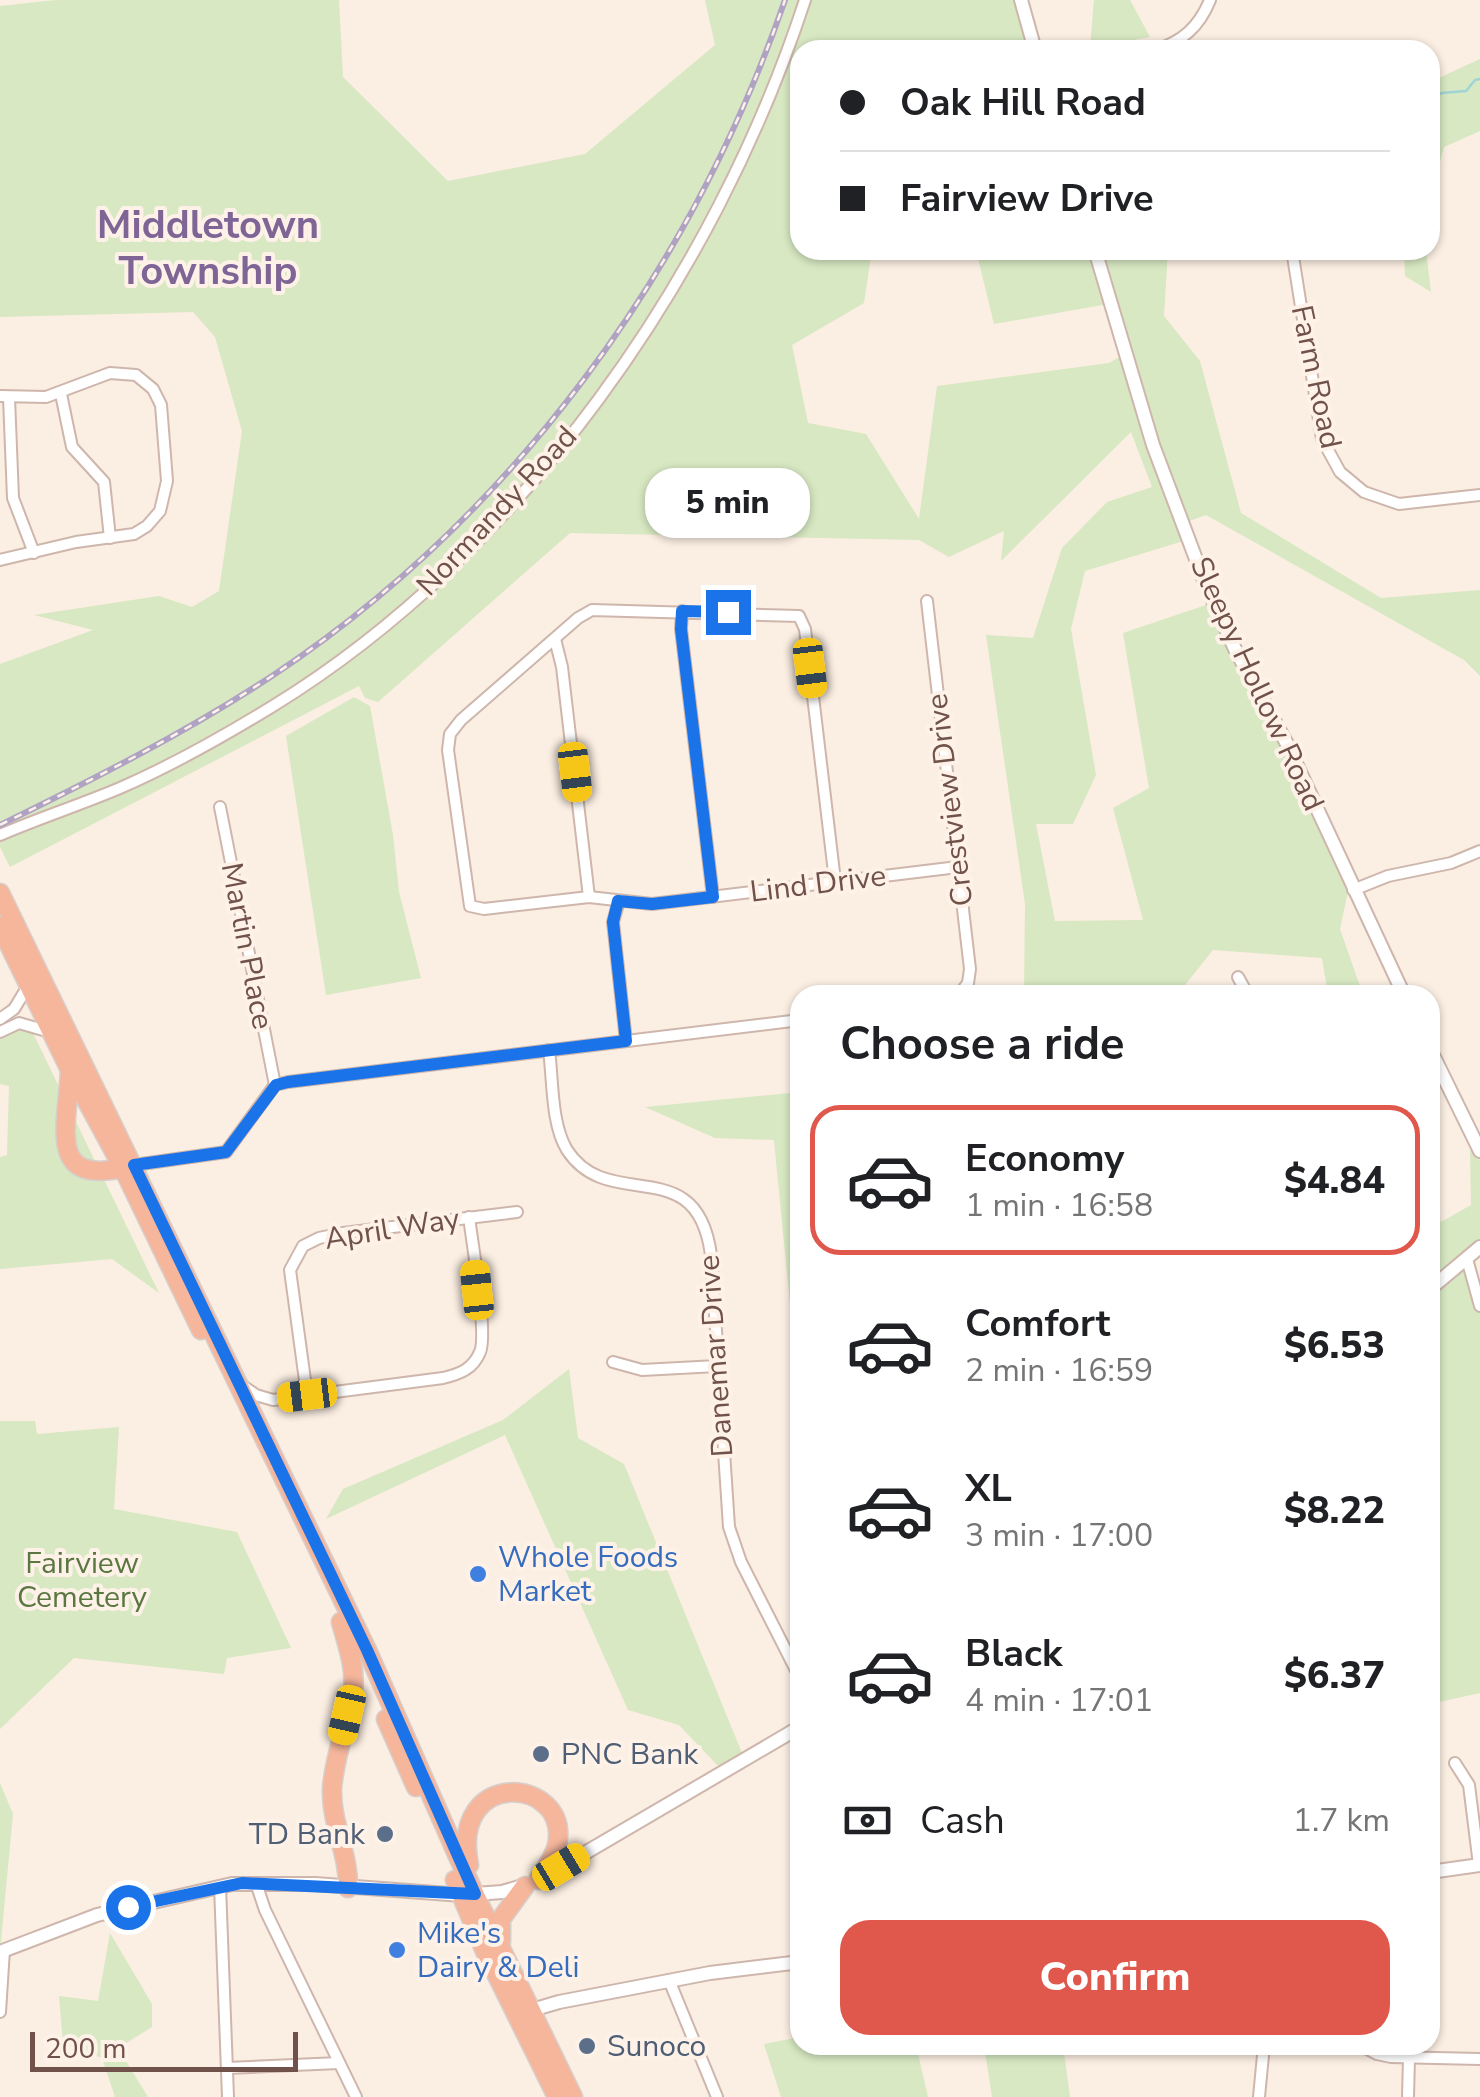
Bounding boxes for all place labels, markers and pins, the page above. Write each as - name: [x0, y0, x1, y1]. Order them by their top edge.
- place label: Whole Foods Market: [498, 1537, 678, 1612]
- marker: Whole Foods Market: [467, 1563, 489, 1585]
- place label: PNC Bank: [561, 1734, 699, 1775]
- marker: PNC Bank: [530, 1743, 552, 1765]
- place label: TD Bank: [249, 1814, 366, 1855]
- marker: TD Bank: [374, 1823, 396, 1845]
- place label: Mike's Dairy & Deli: [417, 1913, 579, 1988]
- marker: Mike's Dairy & Deli: [386, 1939, 408, 1961]
- place label: Sunoco: [607, 2026, 706, 2067]
- marker: Sunoco: [576, 2035, 598, 2057]

